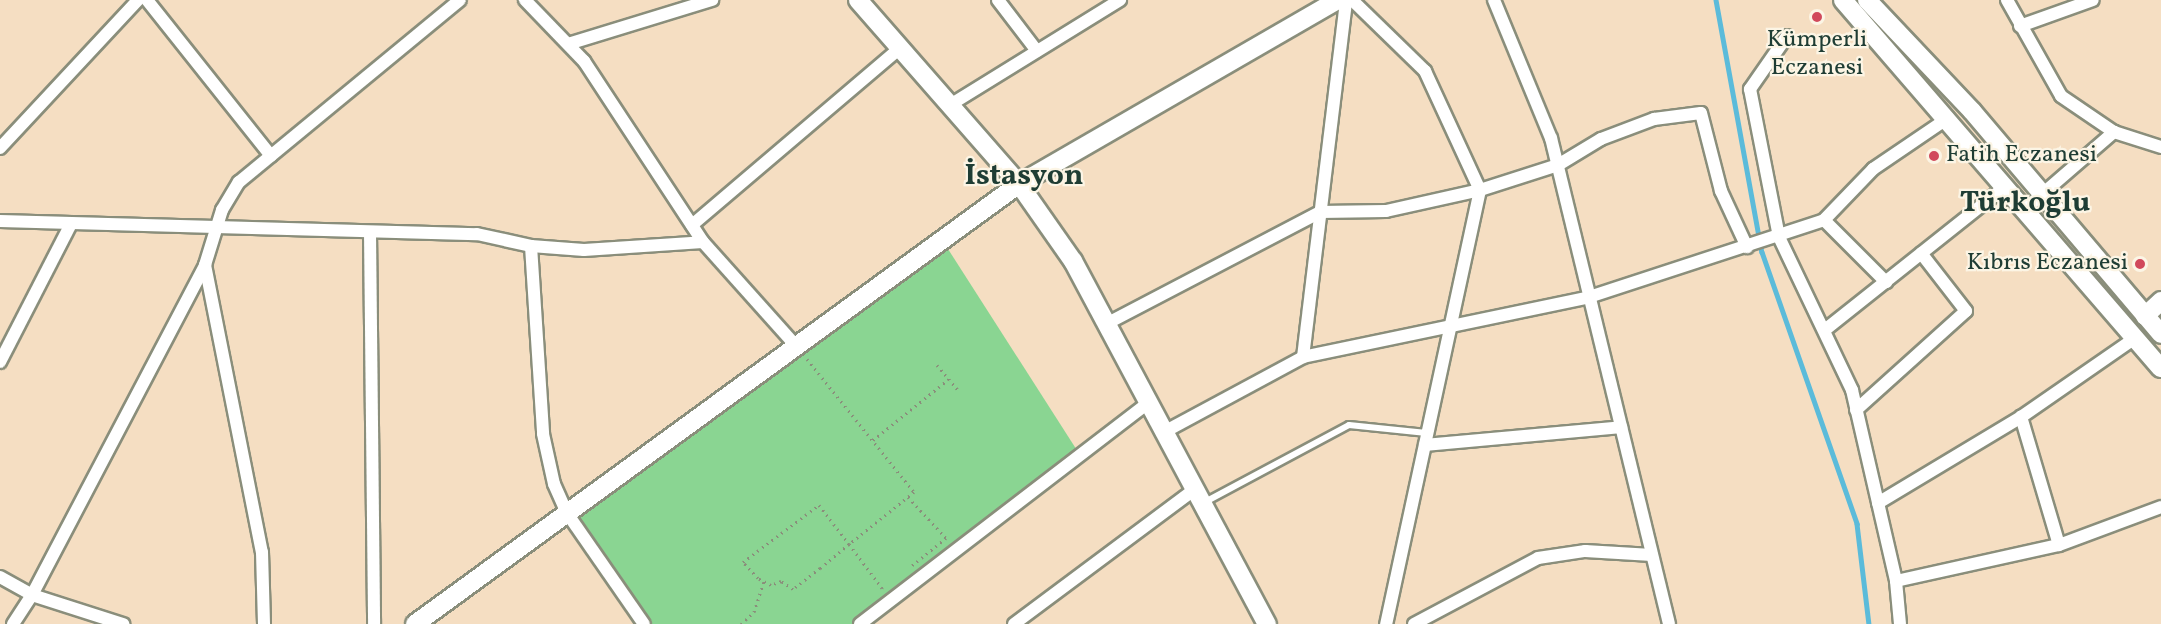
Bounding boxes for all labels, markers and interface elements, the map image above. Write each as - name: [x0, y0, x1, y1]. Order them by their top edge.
- marker: Kümperli Eczanesi: [1810, 10, 1824, 24]
- place label: Kümperli Eczanesi: [1767, 27, 1867, 83]
- place label: Fatih Eczanesi: [1946, 142, 2097, 170]
- marker: Fatih Eczanesi: [1927, 149, 1941, 163]
- district label: İstasyon: [965, 158, 1083, 194]
- district label: Türkoğlu: [1960, 185, 2090, 221]
- place label: Kıbrıs Eczanesi: [1967, 250, 2128, 278]
- marker: Kıbrıs Eczanesi: [2133, 257, 2147, 271]

